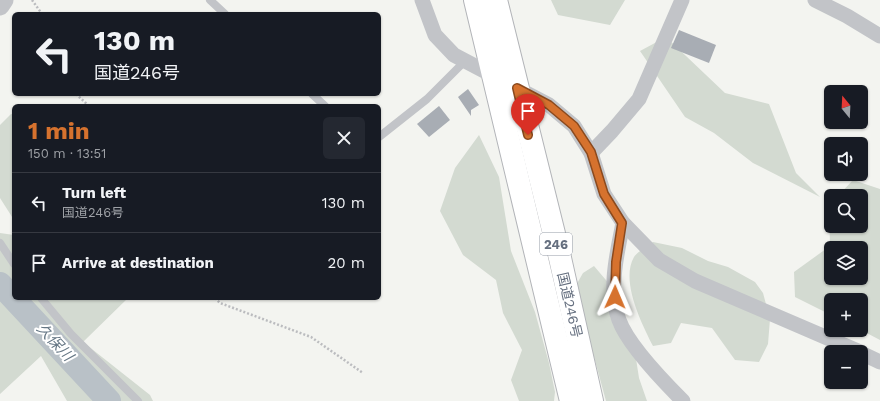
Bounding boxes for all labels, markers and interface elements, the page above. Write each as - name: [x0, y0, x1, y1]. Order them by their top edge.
- text: 130 m: [94, 24, 175, 57]
- icon: left: [28, 28, 80, 80]
- text: 国道246号: [94, 62, 180, 83]
- north arrow: [824, 85, 868, 129]
- map controls: [824, 85, 868, 389]
- pin: [511, 94, 545, 135]
- icon: arrive: [517, 100, 539, 122]
- text: 1 min: [28, 117, 90, 145]
- button: close: [323, 117, 365, 159]
- button: sound: [824, 137, 868, 181]
- text: 150 m · 13:51: [28, 146, 106, 161]
- text: Turn left: [62, 184, 126, 202]
- button: search: [824, 189, 868, 233]
- icon: left: [28, 192, 50, 214]
- text: 130 m: [322, 194, 365, 212]
- text: 国道246号: [62, 205, 124, 220]
- road number: 246: [540, 233, 572, 255]
- button: layers: [824, 241, 868, 285]
- icon: arrive: [28, 252, 50, 274]
- text: Arrive at destination: [62, 254, 214, 272]
- text: 20 m: [328, 254, 365, 272]
- street label: 国道246号: [555, 271, 585, 339]
- position arrow: [594, 276, 636, 318]
- button: +: [824, 293, 868, 337]
- water label: 久保川: [33, 319, 78, 366]
- button: −: [824, 345, 868, 389]

